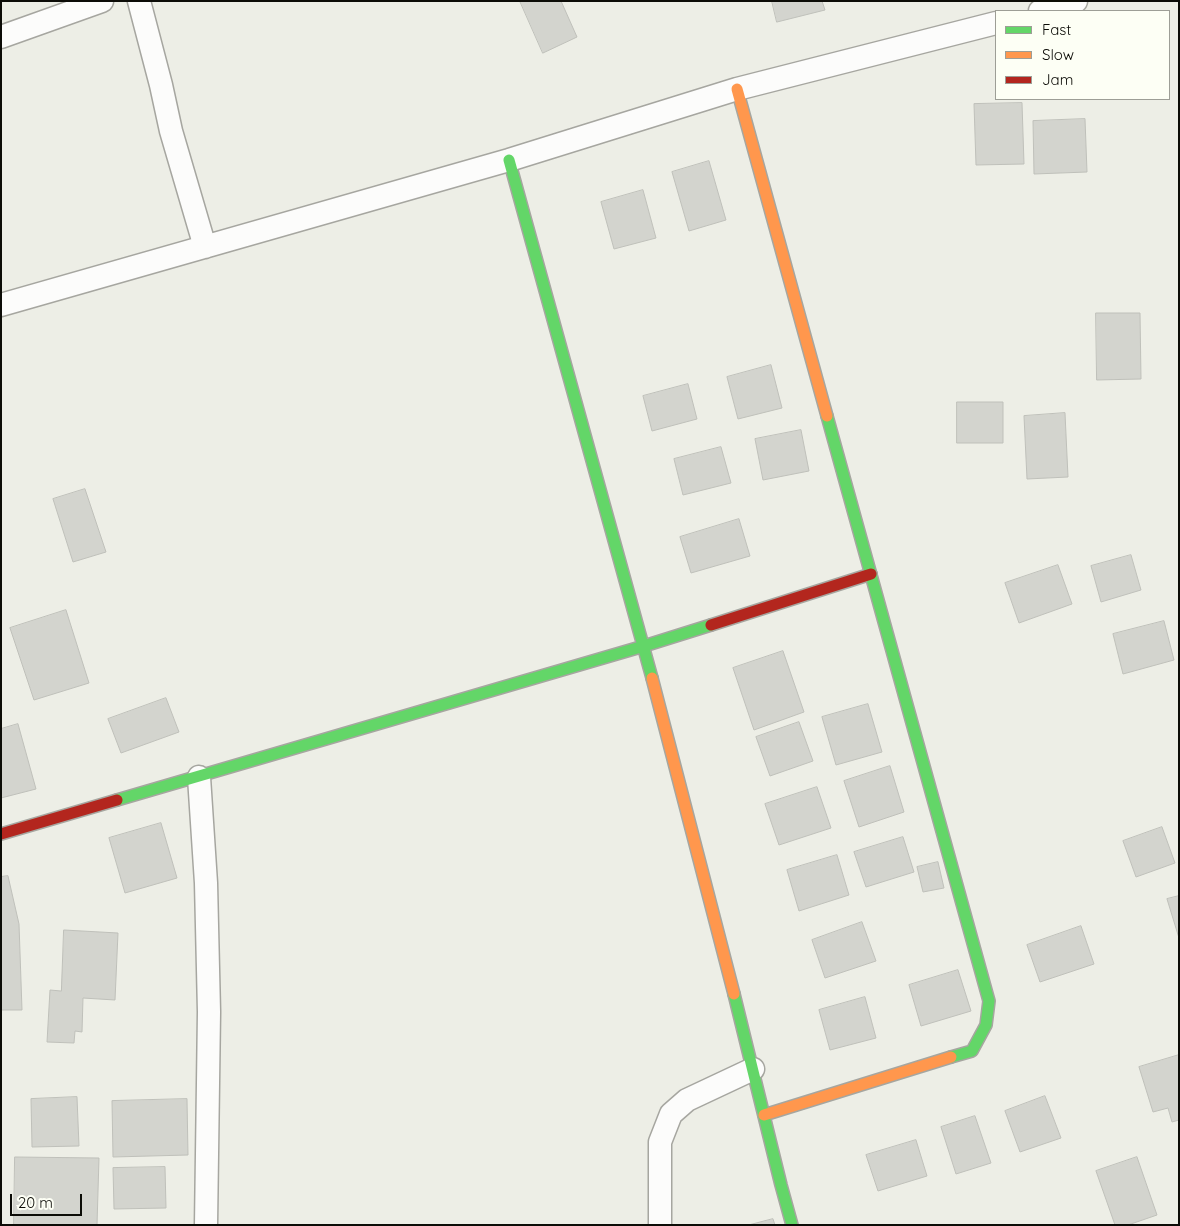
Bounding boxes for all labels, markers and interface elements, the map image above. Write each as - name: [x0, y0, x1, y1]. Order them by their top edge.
- legend: [995, 10, 1170, 100]
- text: Fast: [1042, 20, 1071, 39]
- text: Slow: [1042, 45, 1074, 64]
- text: Jam: [1042, 70, 1073, 89]
- scale bar: [12, 1184, 85, 1216]
- text: 20 m: [18, 1193, 53, 1212]

